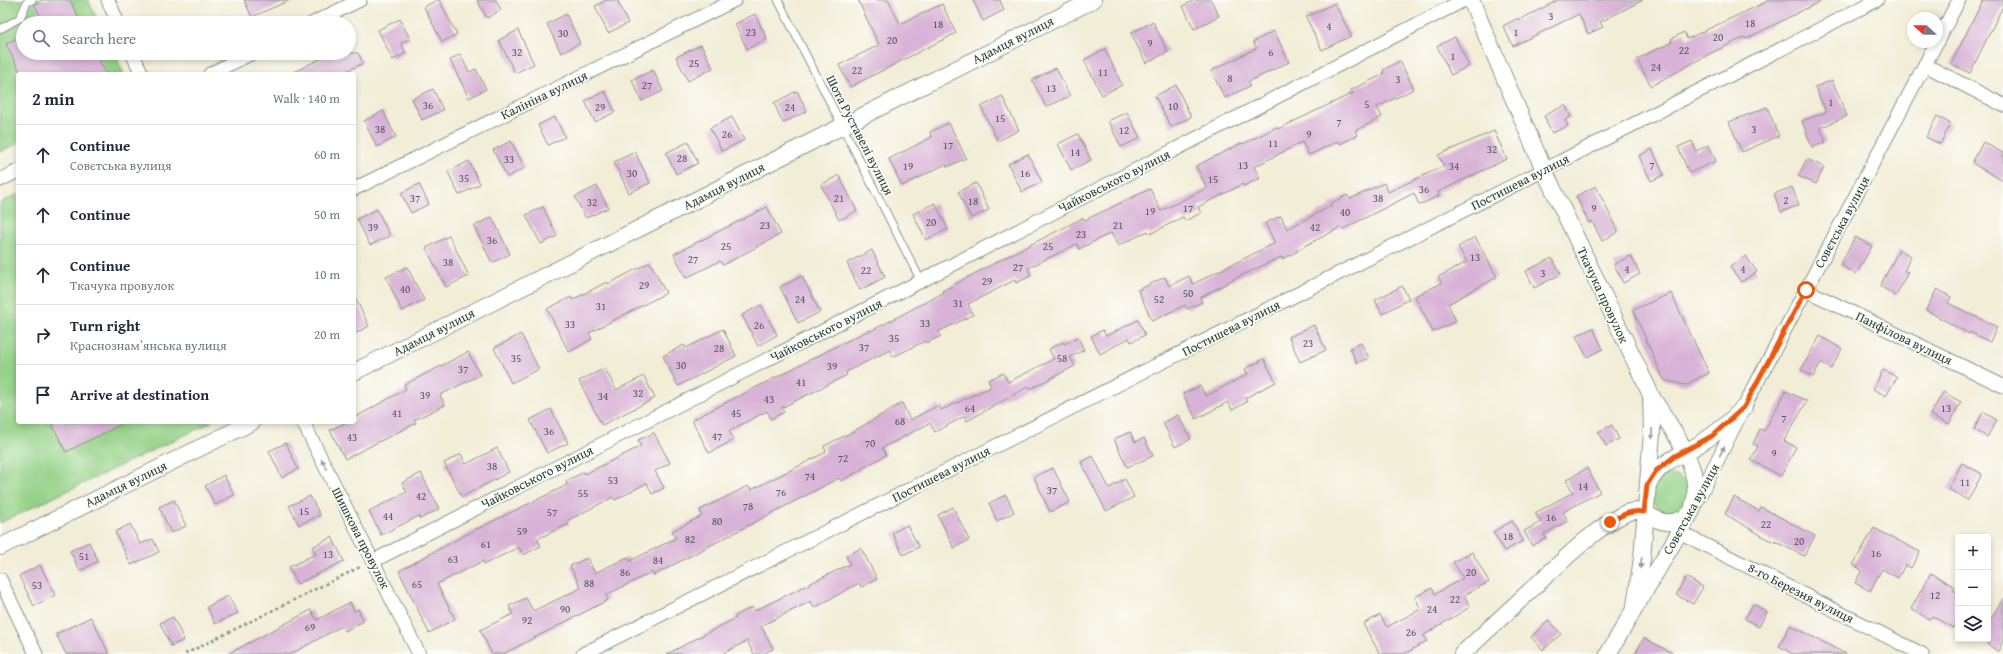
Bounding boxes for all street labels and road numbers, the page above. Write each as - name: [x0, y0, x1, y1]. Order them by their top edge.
- street label: Адамця вулиця: [969, 11, 1057, 69]
- street label: Калініна вулиця: [497, 66, 591, 124]
- street label: Шота Руставелі вулиця: [821, 72, 899, 199]
- street label: Чайковського вулиця: [1055, 144, 1174, 218]
- street label: Постишева вулиця: [1468, 149, 1573, 215]
- street label: Адамця вулиця: [680, 157, 768, 215]
- street label: Совєтська вулиця: [1810, 172, 1874, 271]
- street label: Ткачука провулок: [1572, 244, 1634, 346]
- street label: Чайковського вулиця: [767, 293, 886, 367]
- street label: Постишева вулиця: [1179, 295, 1284, 361]
- street label: Адамця вулиця: [390, 303, 478, 361]
- street label: Панфілова вулиця: [1852, 306, 1956, 370]
- street label: Чайковського вулиця: [478, 440, 597, 514]
- street label: Постишева вулиця: [889, 441, 994, 507]
- street label: Адамця вулиця: [82, 456, 171, 512]
- street label: Совєтська вулиця: [1658, 460, 1724, 558]
- street label: Шишкова провулок: [327, 484, 395, 592]
- street label: 8-го Березня вулиця: [1745, 558, 1858, 628]

